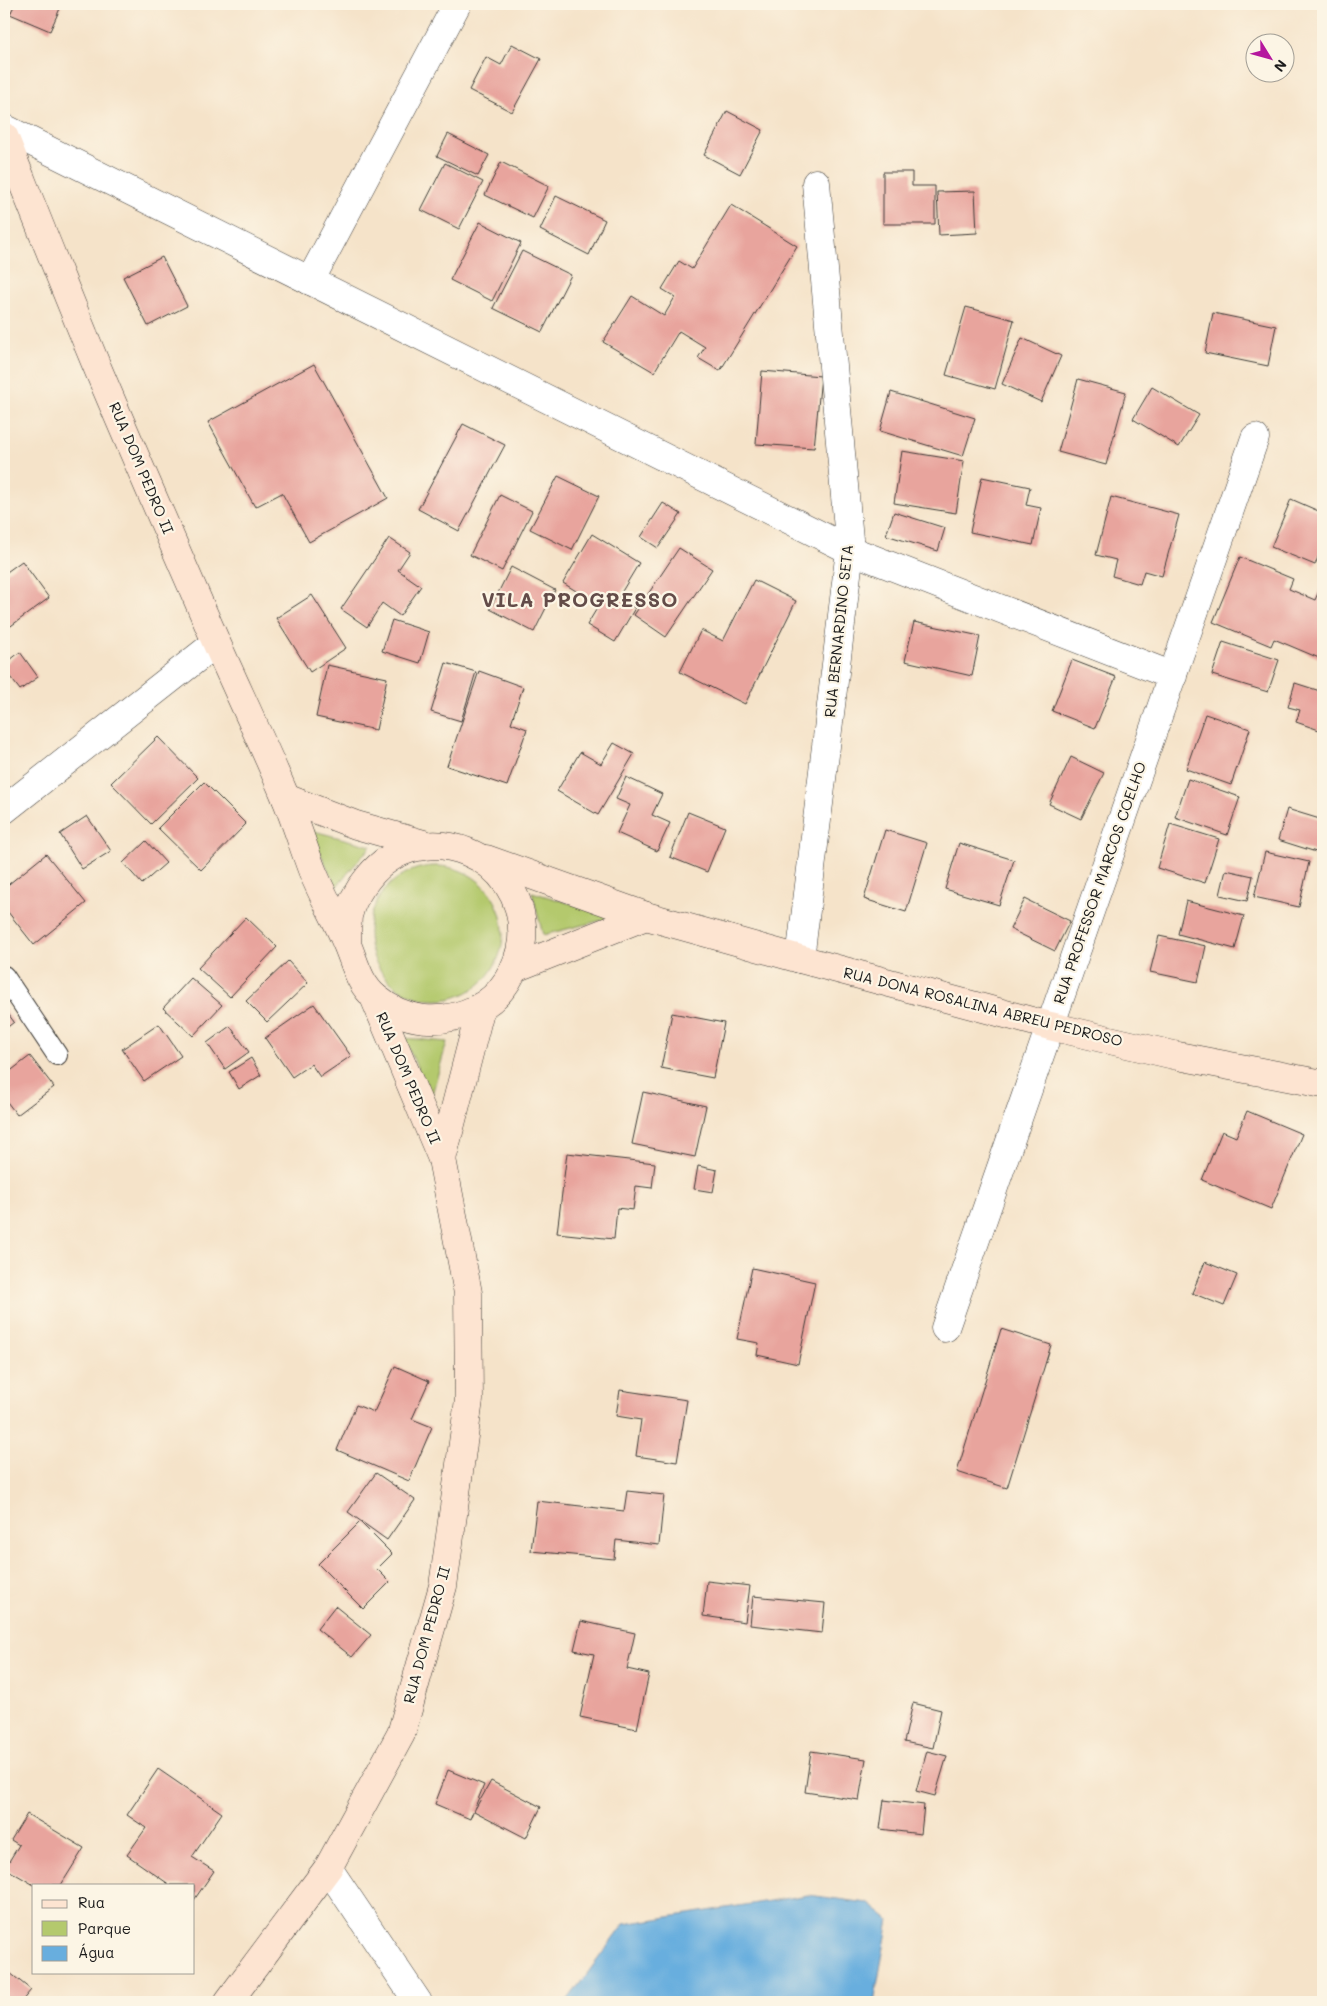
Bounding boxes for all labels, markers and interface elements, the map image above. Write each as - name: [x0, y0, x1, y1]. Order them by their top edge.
- north arrow: [1244, 32, 1294, 82]
- text: N: [1270, 56, 1292, 76]
- street label: RUA DOM PEDRO II: [105, 399, 179, 537]
- street label: RUA BERNARDINO SETA: [819, 543, 857, 718]
- district label: VILA PROGRESSO: [481, 586, 679, 612]
- street label: RUA PROFESSOR MARCOS COELHO: [1048, 759, 1150, 1007]
- street label: RUA DONA ROSALINA ABREU PEDROSO: [842, 962, 1125, 1050]
- street label: RUA DOM PEDRO II: [372, 1009, 446, 1147]
- street label: RUA DOM PEDRO II: [398, 1564, 454, 1706]
- legend: [32, 1884, 195, 1974]
- text: Rua: [78, 1892, 105, 1912]
- text: Parque: [78, 1918, 131, 1938]
- text: Água: [78, 1942, 115, 1962]

